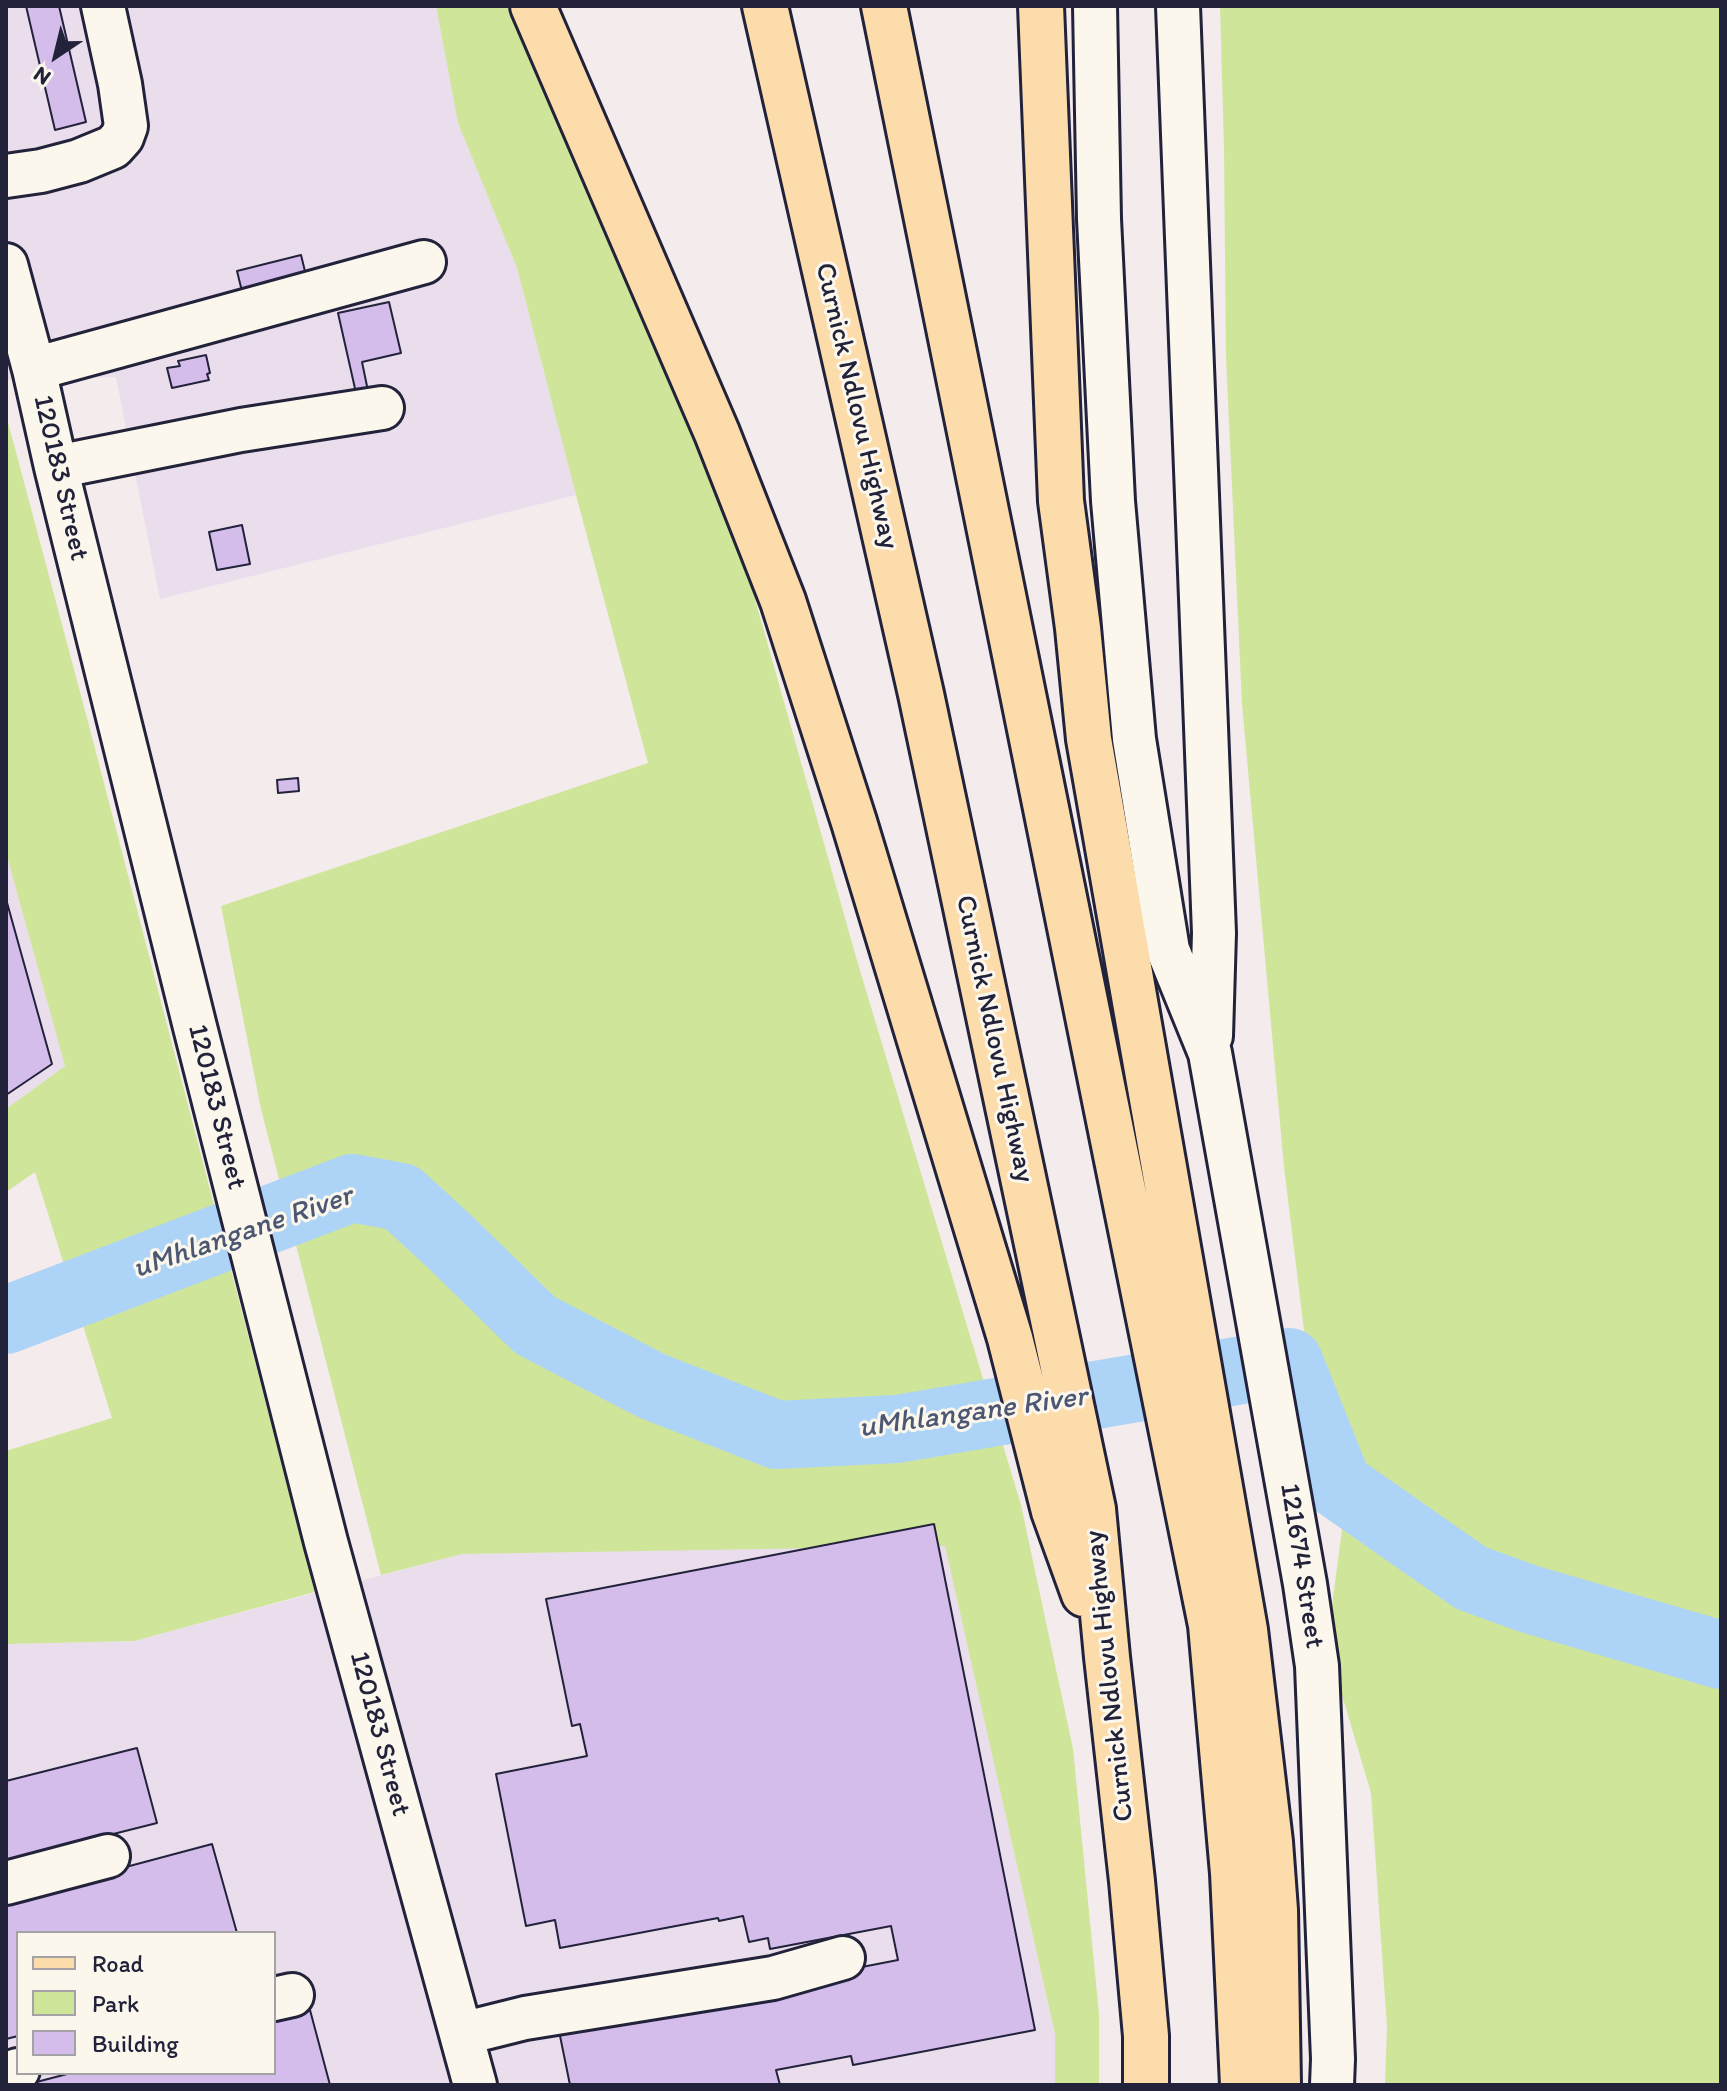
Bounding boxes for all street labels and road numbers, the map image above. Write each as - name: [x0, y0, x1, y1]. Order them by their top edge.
- street label: Curnick Ndlovu Highway: [807, 260, 905, 552]
- street label: 120183 Street: [25, 392, 95, 564]
- street label: Curnick Ndlovu Highway: [947, 892, 1041, 1186]
- street label: 120183 Street: [179, 1021, 253, 1193]
- street label: 121674 Street: [1271, 1481, 1331, 1651]
- street label: Curnick Ndlovu Highway: [1078, 1529, 1142, 1823]
- street label: 120183 Street: [341, 1648, 417, 1820]

